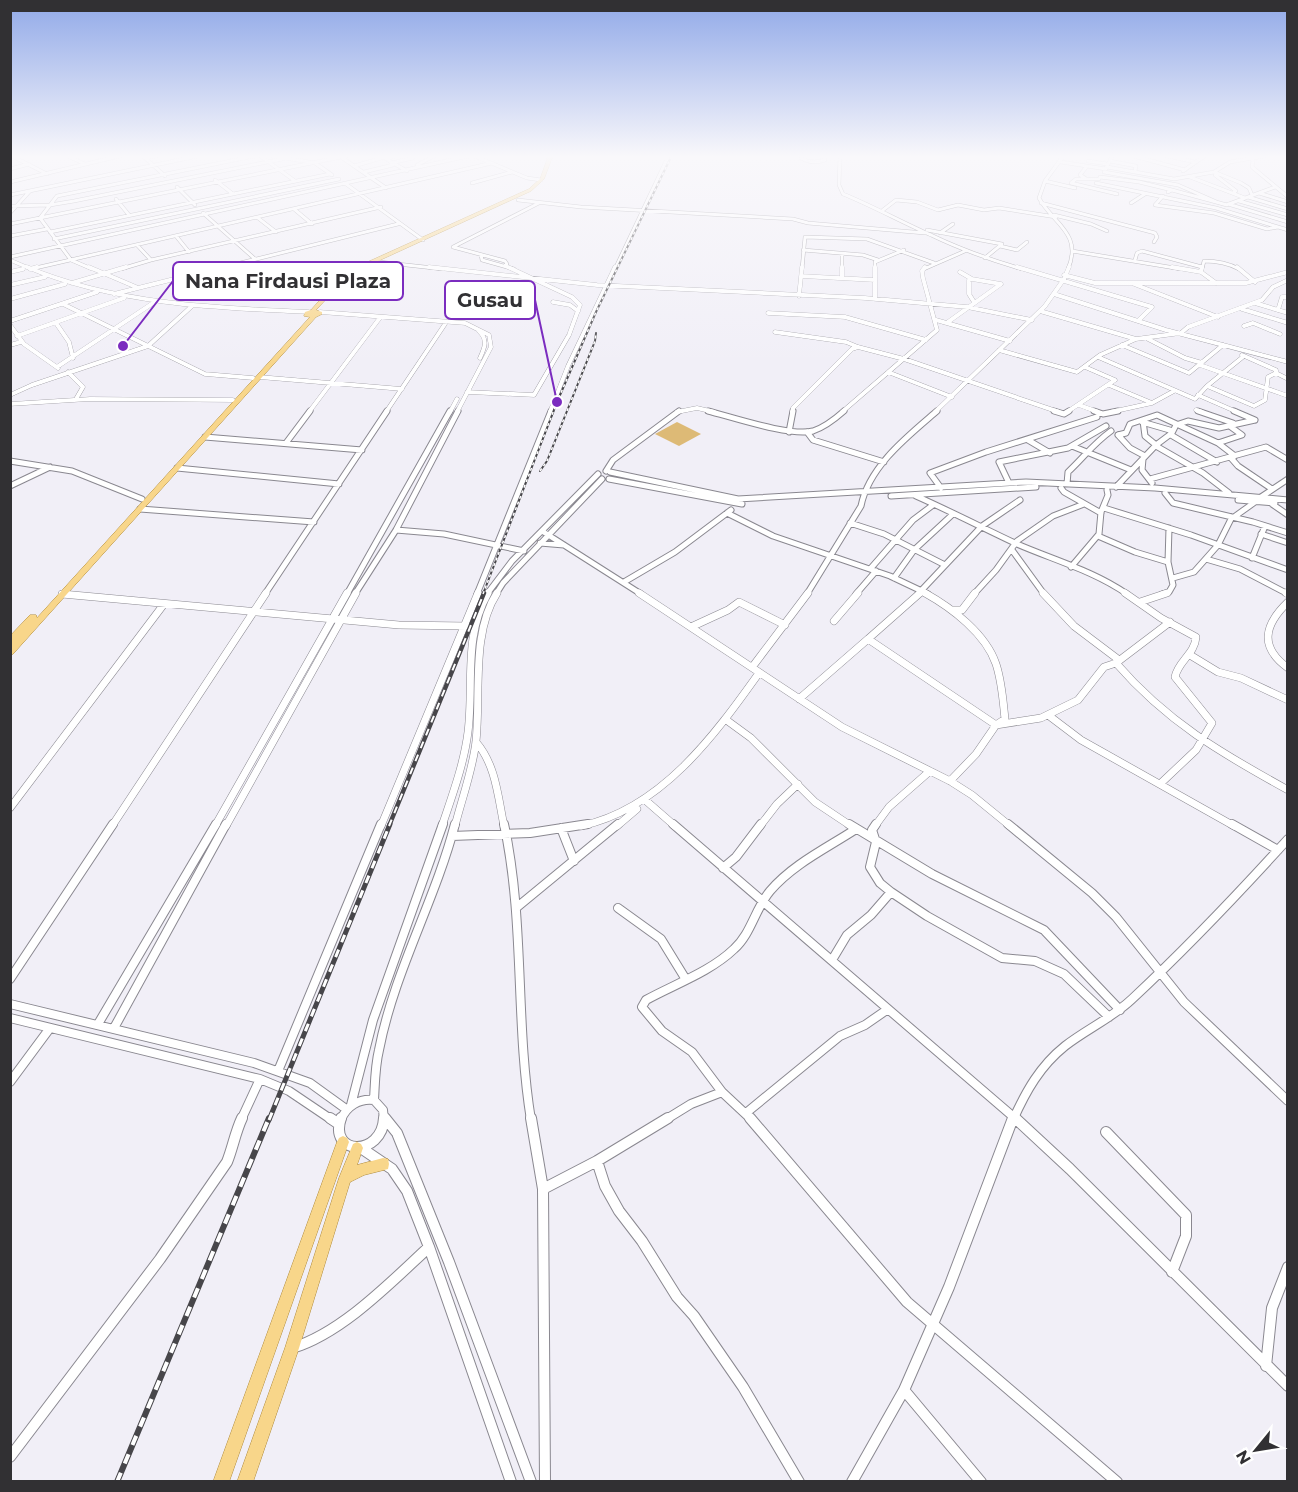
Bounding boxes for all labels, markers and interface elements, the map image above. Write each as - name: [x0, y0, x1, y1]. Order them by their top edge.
- callout: Nana Firdausi Plaza: [173, 262, 403, 300]
- text: Nana Firdausi Plaza: [185, 269, 391, 293]
- callout: Gusau: [445, 281, 535, 319]
- text: Gusau: [457, 288, 523, 312]
- north arrow: [1226, 1420, 1286, 1480]
- text: N: [1232, 1447, 1255, 1468]

